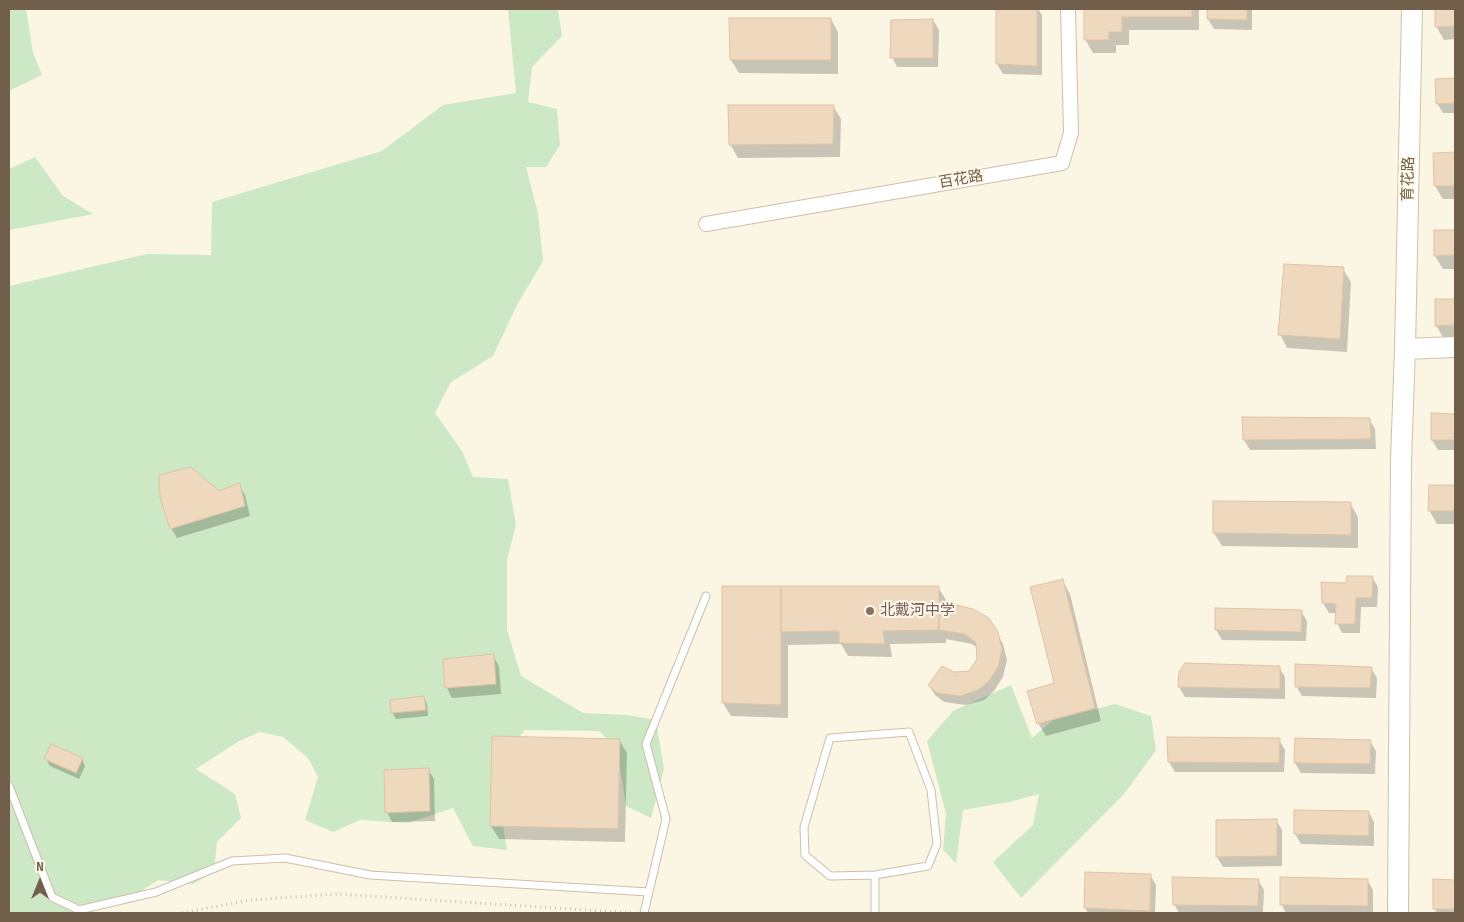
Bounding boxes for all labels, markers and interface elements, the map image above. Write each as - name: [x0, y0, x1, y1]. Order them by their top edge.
- street label: 育花路: [1400, 156, 1418, 202]
- street label: 百花路: [937, 167, 985, 193]
- place label: 北戴河中学: [880, 602, 955, 620]
- marker: 北戴河中学: [864, 605, 876, 617]
- north arrow: [15, 857, 65, 907]
- text: N: [36, 858, 44, 875]

